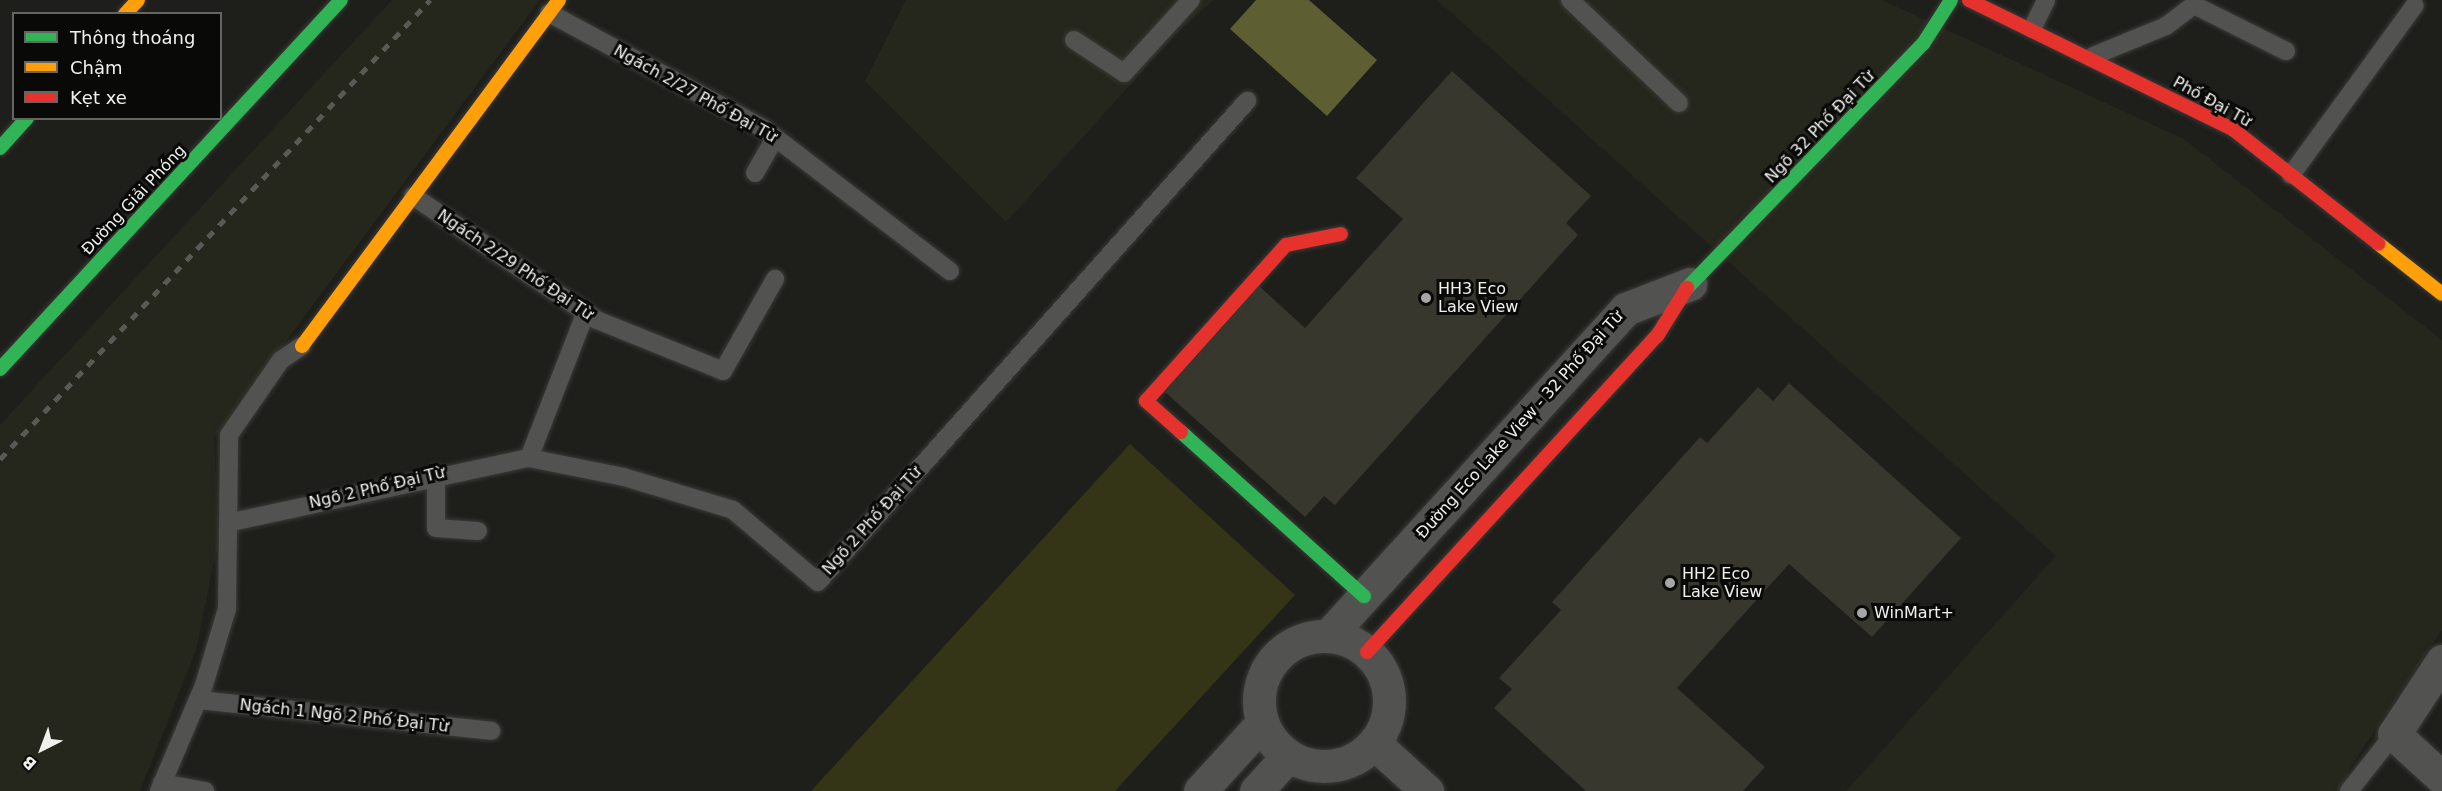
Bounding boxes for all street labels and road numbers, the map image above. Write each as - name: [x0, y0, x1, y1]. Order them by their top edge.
- street label: Ngách 2/27 Phố Đại Từ: [610, 41, 780, 147]
- street label: Ngõ 32 Phố Đại Từ: [1761, 67, 1879, 187]
- street label: Phố Đại Từ: [2170, 73, 2254, 131]
- street label: Đường Giải Phóng: [78, 141, 190, 259]
- street label: Ngách 2/29 Phố Đại Từ: [434, 206, 596, 324]
- street label: Đường Eco Lake View - 32 Phố Đại Từ: [1413, 307, 1627, 543]
- street label: Ngõ 2 Phố Đại Từ: [307, 463, 447, 513]
- street label: Ngõ 2 Phố Đại Từ: [819, 463, 925, 579]
- street label: Ngách 1 Ngõ 2 Phố Đại Từ: [239, 695, 449, 737]

